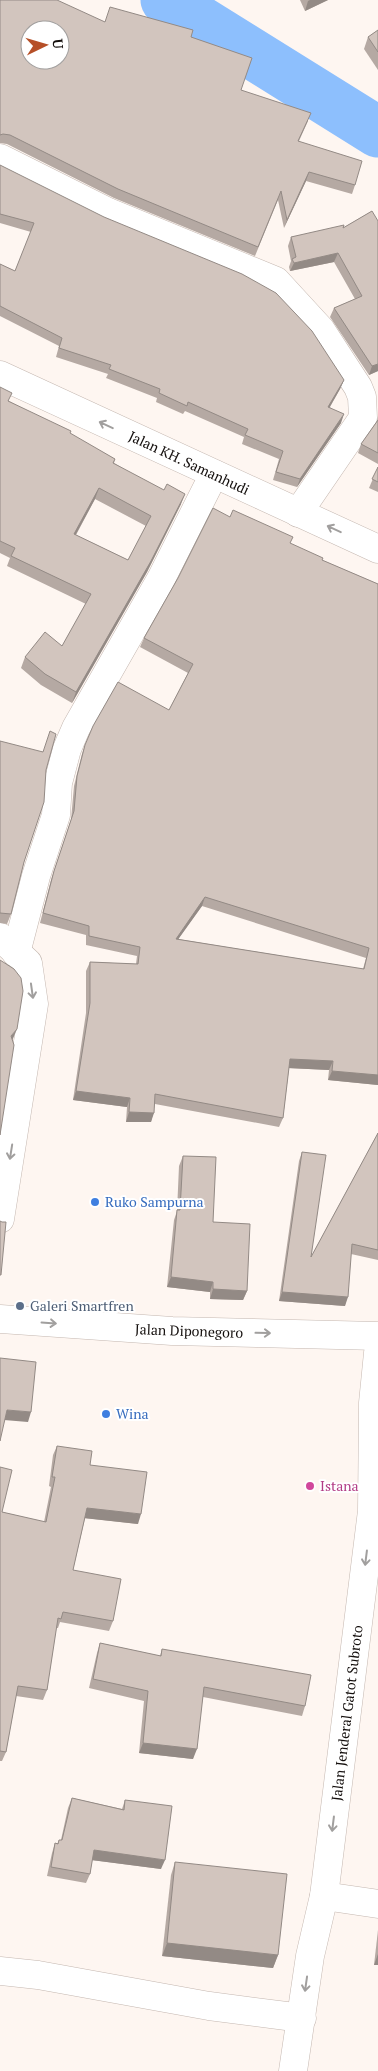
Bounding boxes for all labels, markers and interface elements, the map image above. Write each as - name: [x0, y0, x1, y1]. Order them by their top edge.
- north arrow: [20, 20, 70, 70]
- text: U: [49, 38, 68, 50]
- one-way arrow: [99, 419, 114, 429]
- street label: Jalan KH. Samanhudi: [126, 426, 253, 499]
- one-way arrow: [327, 524, 342, 533]
- one-way arrow: [27, 983, 37, 999]
- one-way arrow: [5, 1143, 15, 1159]
- place label: Ruko Sampurna: [105, 1192, 204, 1211]
- marker: Ruko Sampurna: [89, 1196, 101, 1208]
- place label: Galeri Smartfren: [30, 1296, 134, 1315]
- marker: Galeri Smartfren: [14, 1300, 26, 1312]
- one-way arrow: [40, 1318, 56, 1327]
- street label: Jalan Diponegoro: [135, 1319, 244, 1342]
- one-way arrow: [255, 1328, 271, 1338]
- place label: Wina: [116, 1404, 149, 1423]
- marker: Wina: [100, 1408, 112, 1420]
- place label: Istana: [320, 1476, 359, 1495]
- marker: Istana: [304, 1480, 316, 1492]
- one-way arrow: [361, 1550, 371, 1566]
- street label: Jalan Jenderal Gatot Subroto: [326, 1624, 367, 1802]
- one-way arrow: [328, 1815, 338, 1831]
- one-way arrow: [301, 1975, 311, 1991]

